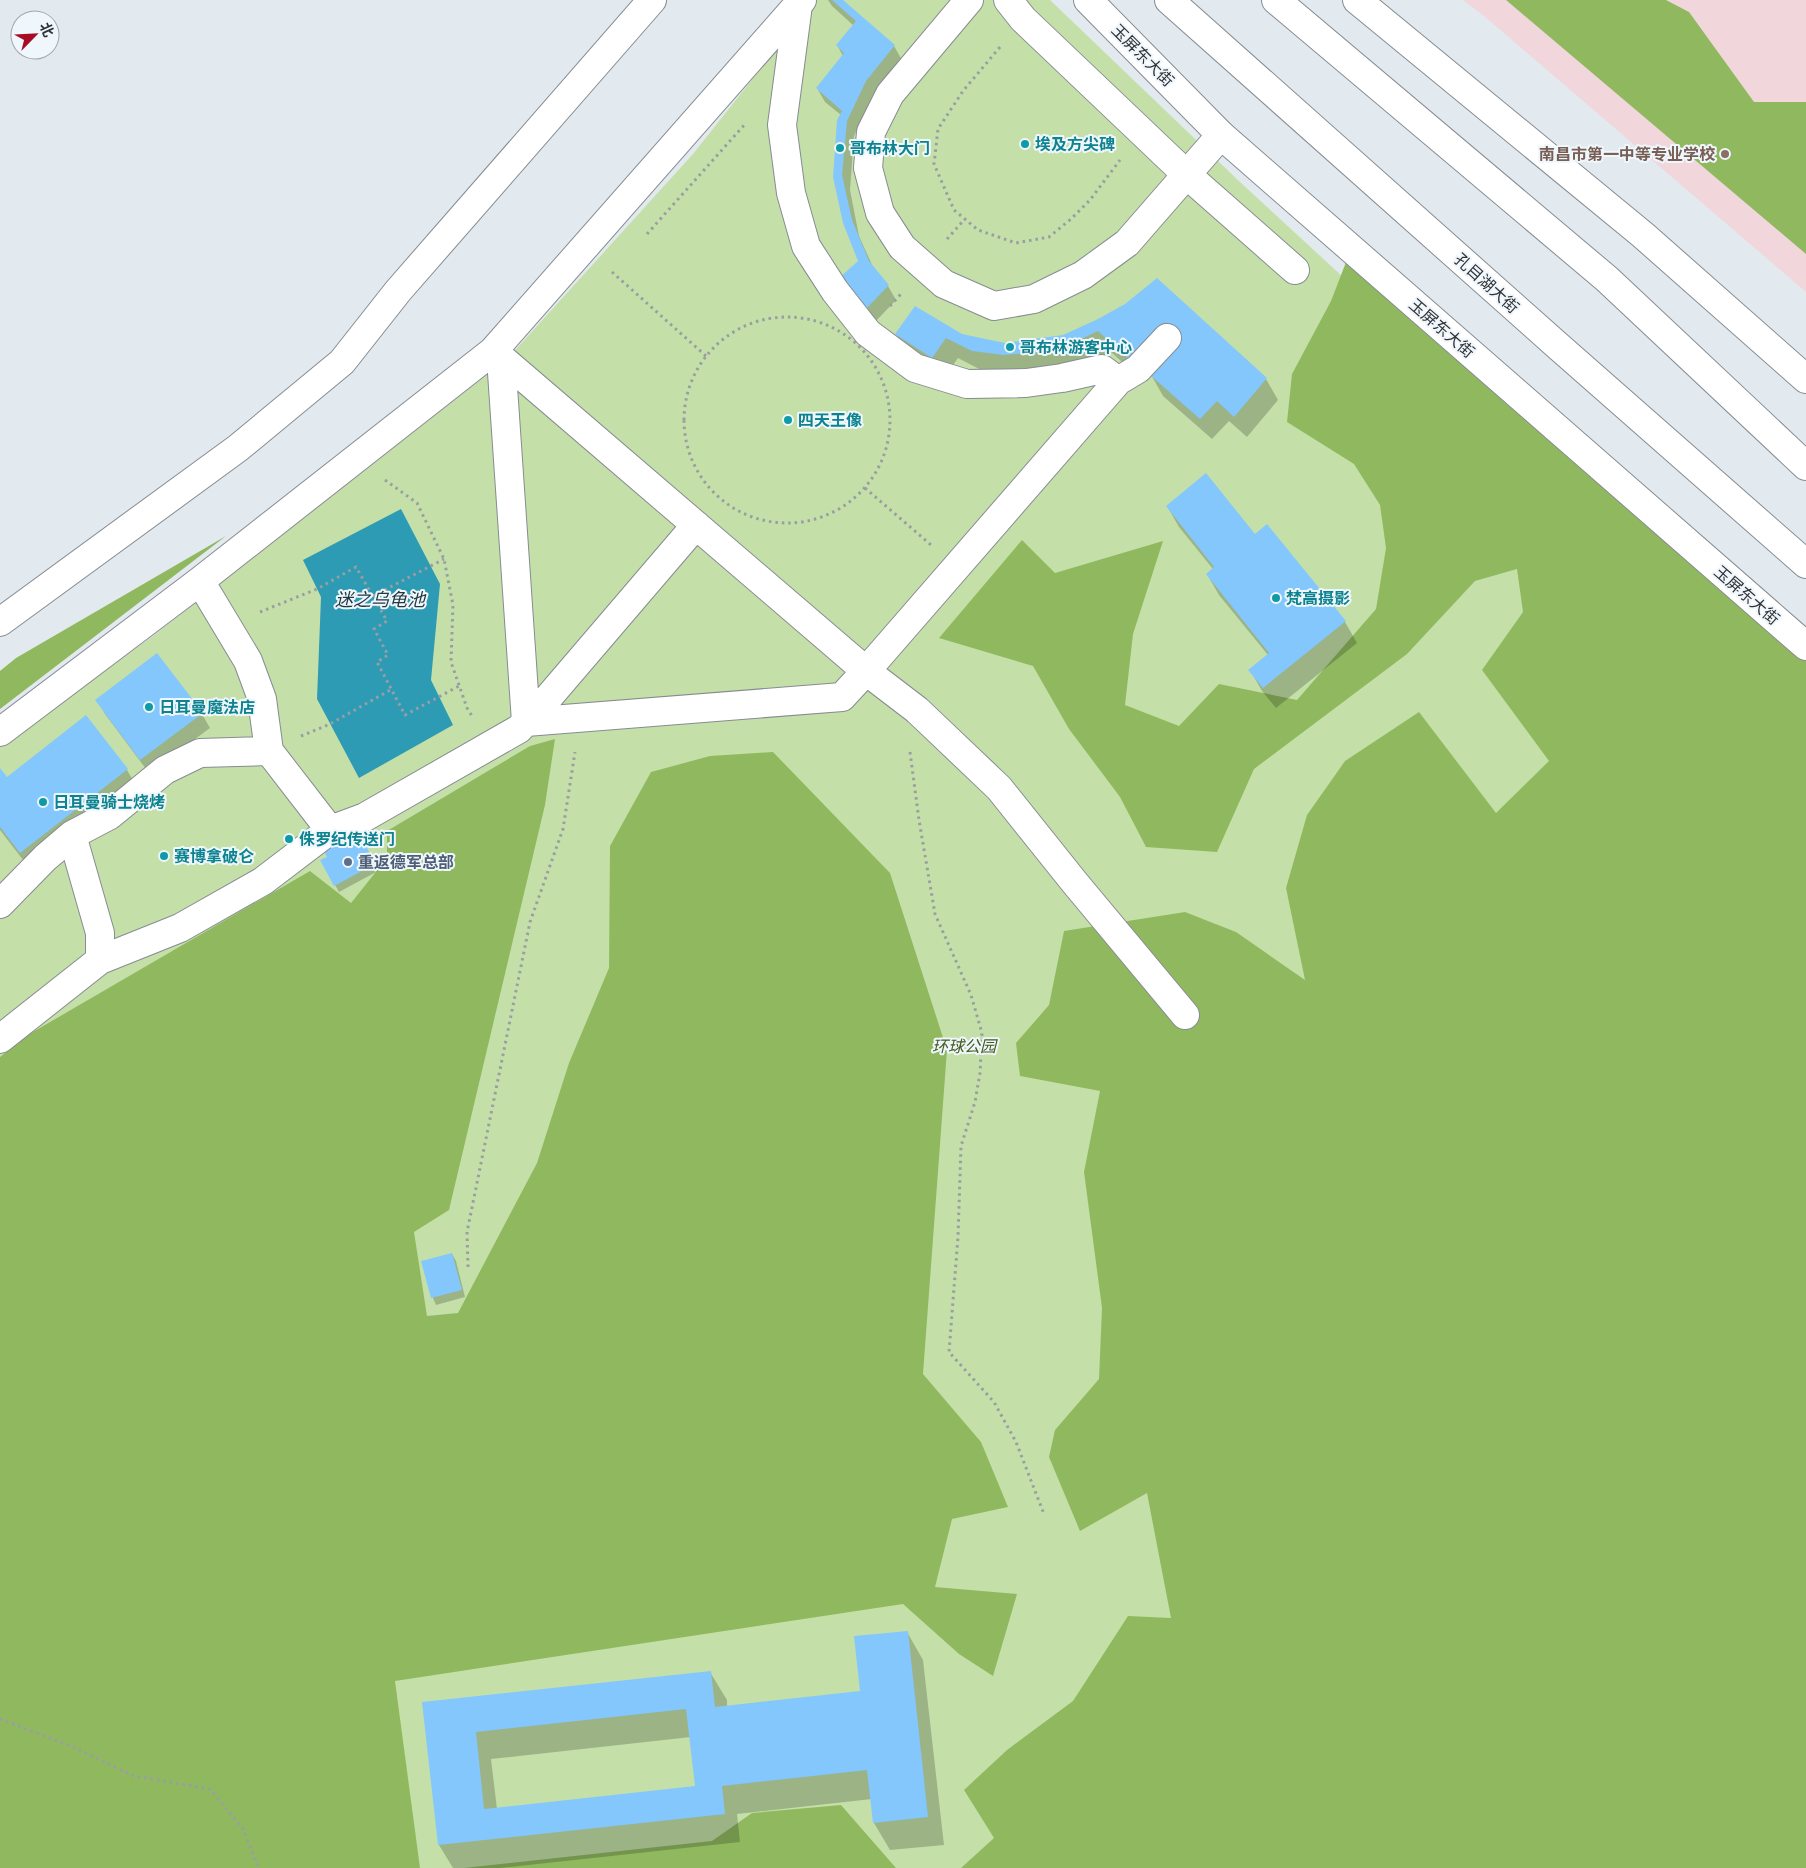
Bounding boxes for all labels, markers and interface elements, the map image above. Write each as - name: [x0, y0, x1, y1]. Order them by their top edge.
- north arrow: [10, 10, 60, 60]
- text: 北: [36, 20, 58, 40]
- street label: 玉屏东大街: [1108, 20, 1178, 90]
- place label: 埃及方尖碑: [1035, 134, 1115, 154]
- place label: 哥布林大门: [850, 138, 930, 158]
- marker: 埃及方尖碑: [1019, 138, 1031, 150]
- marker: 哥布林大门: [834, 142, 846, 154]
- place label: 南昌市第一中等专业学校: [1539, 144, 1716, 164]
- marker: 南昌市第一中等专业学校: [1719, 148, 1731, 160]
- street label: 孔目湖大街: [1451, 249, 1523, 317]
- street label: 玉屏东大街: [1405, 294, 1479, 362]
- place label: 哥布林游客中心: [1020, 337, 1132, 357]
- marker: 哥布林游客中心: [1004, 341, 1016, 353]
- place label: 四天王像: [798, 410, 862, 430]
- marker: 四天王像: [782, 414, 794, 426]
- street label: 玉屏东大街: [1710, 561, 1784, 629]
- water label: 迷之乌龟池: [335, 588, 427, 611]
- place label: 梵高摄影: [1286, 588, 1350, 608]
- marker: 梵高摄影: [1270, 592, 1282, 604]
- place label: 日耳曼魔法店: [159, 697, 255, 717]
- marker: 日耳曼魔法店: [143, 701, 155, 713]
- place label: 日耳曼骑士烧烤: [53, 792, 165, 812]
- marker: 日耳曼骑士烧烤: [37, 796, 49, 808]
- place label: 侏罗纪传送门: [299, 829, 395, 849]
- marker: 侏罗纪传送门: [283, 833, 295, 845]
- place label: 赛博拿破仑: [174, 846, 254, 866]
- marker: 赛博拿破仑: [158, 850, 170, 862]
- place label: 重返德军总部: [358, 852, 454, 872]
- marker: 重返德军总部: [342, 856, 354, 868]
- park label: 环球公园: [932, 1036, 998, 1056]

